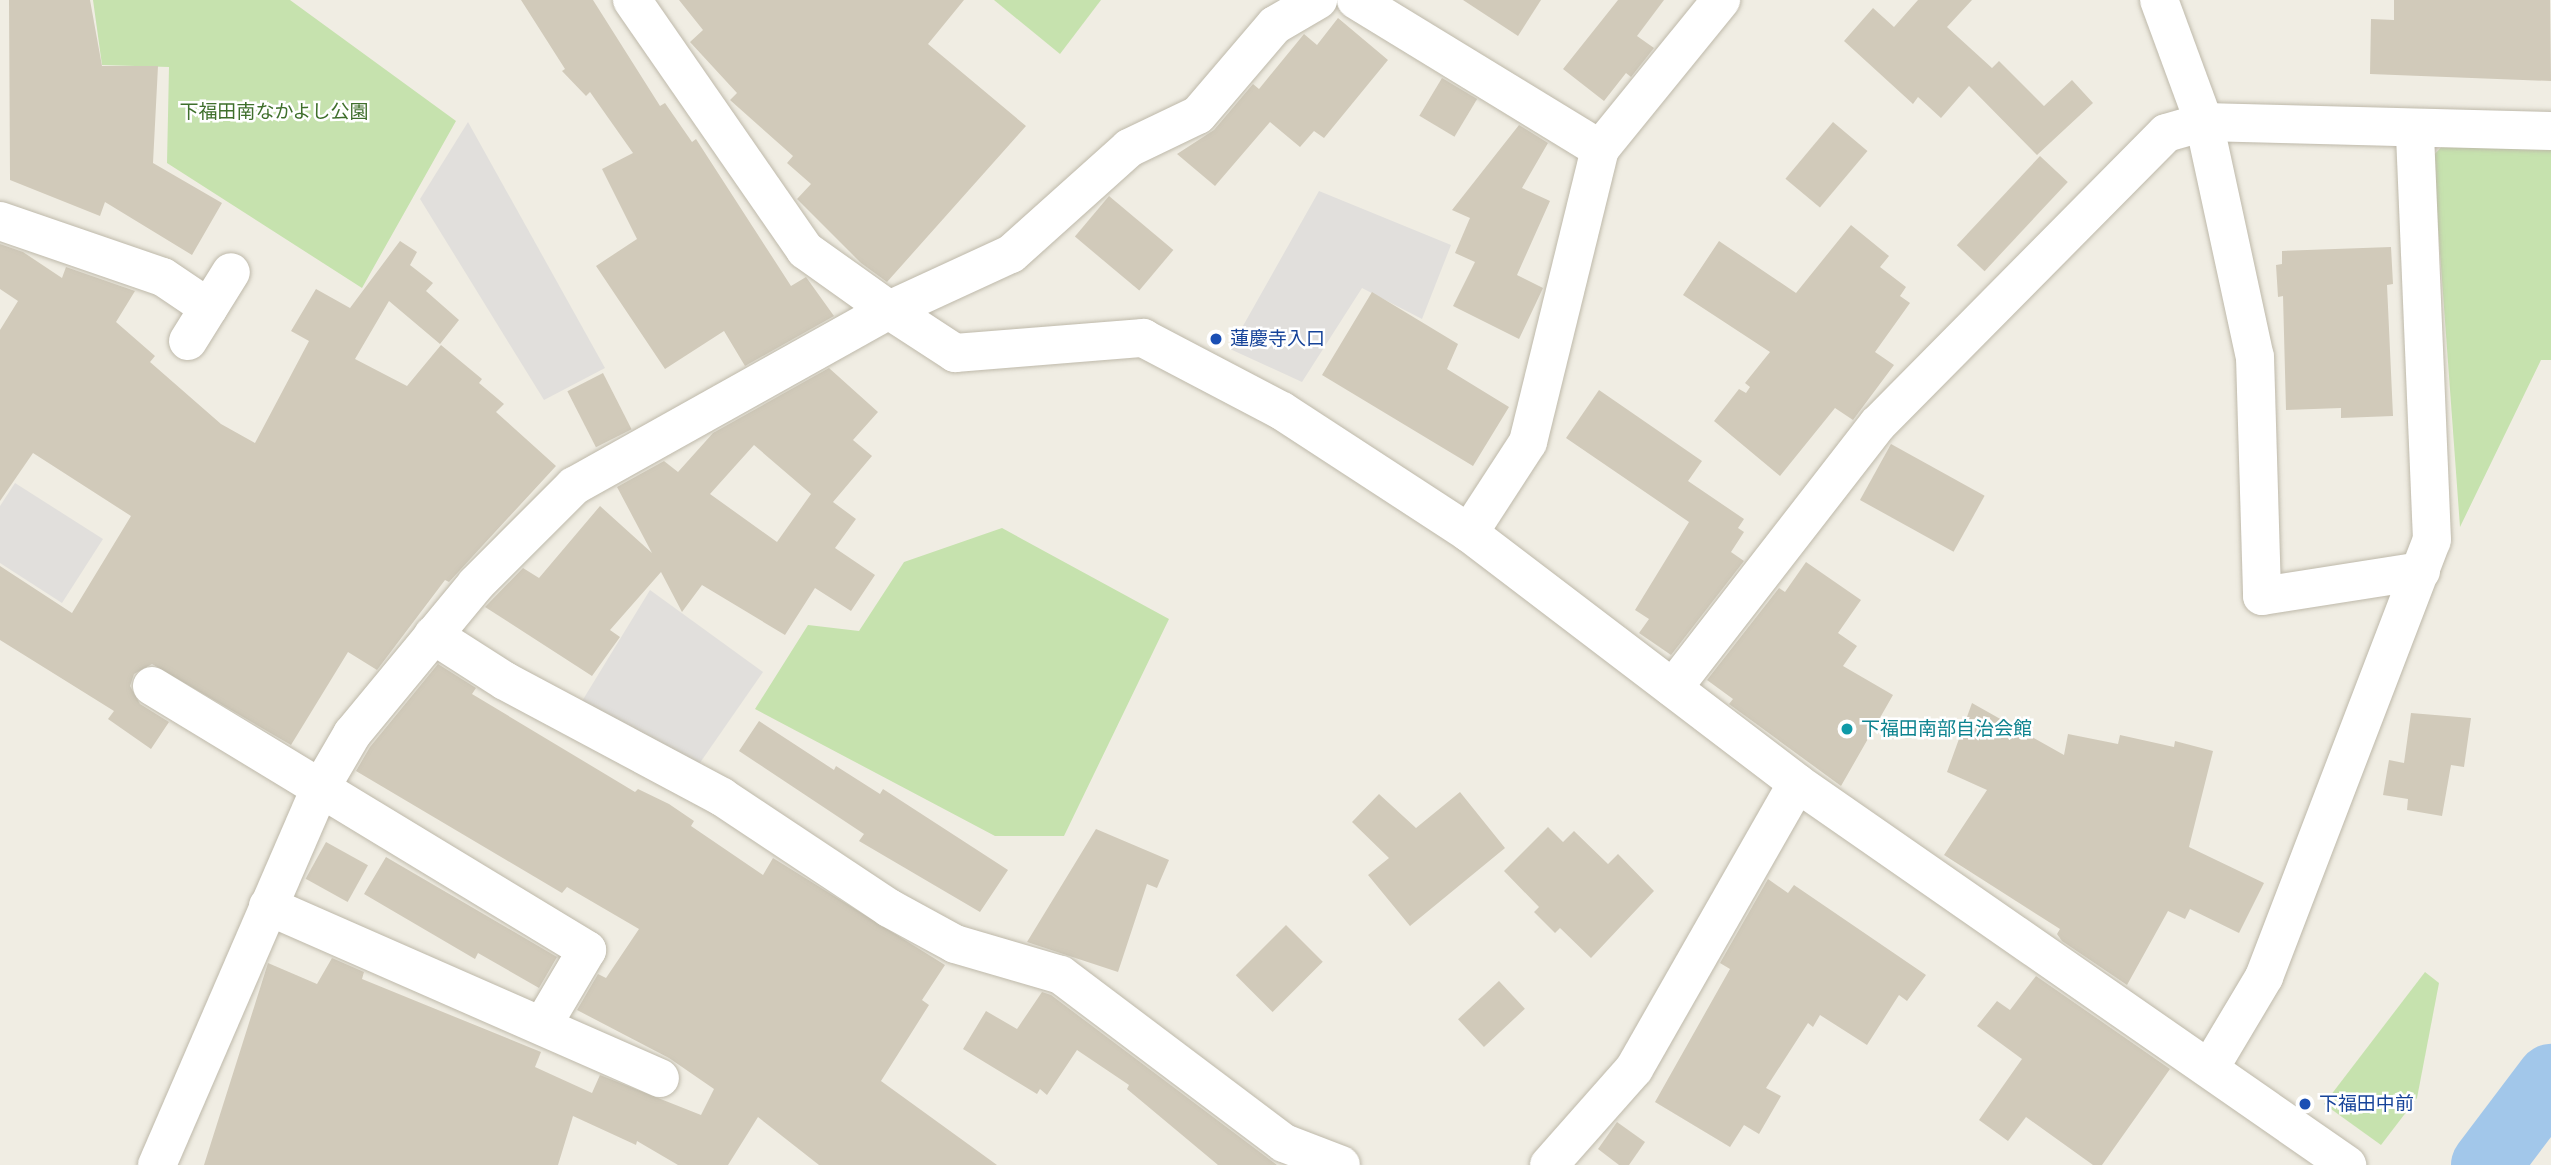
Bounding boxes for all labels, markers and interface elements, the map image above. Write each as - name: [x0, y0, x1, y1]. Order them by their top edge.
- park label: 下福田南なかよし公園: [179, 101, 369, 123]
- place label: 蓮慶寺入口: [1230, 328, 1325, 350]
- marker: 蓮慶寺入口: [1208, 331, 1224, 347]
- place label: 下福田南部自治会館: [1861, 718, 2032, 740]
- marker: 下福田南部自治会館: [1839, 721, 1855, 737]
- place label: 下福田中前: [2319, 1093, 2414, 1115]
- marker: 下福田中前: [2297, 1096, 2313, 1112]

